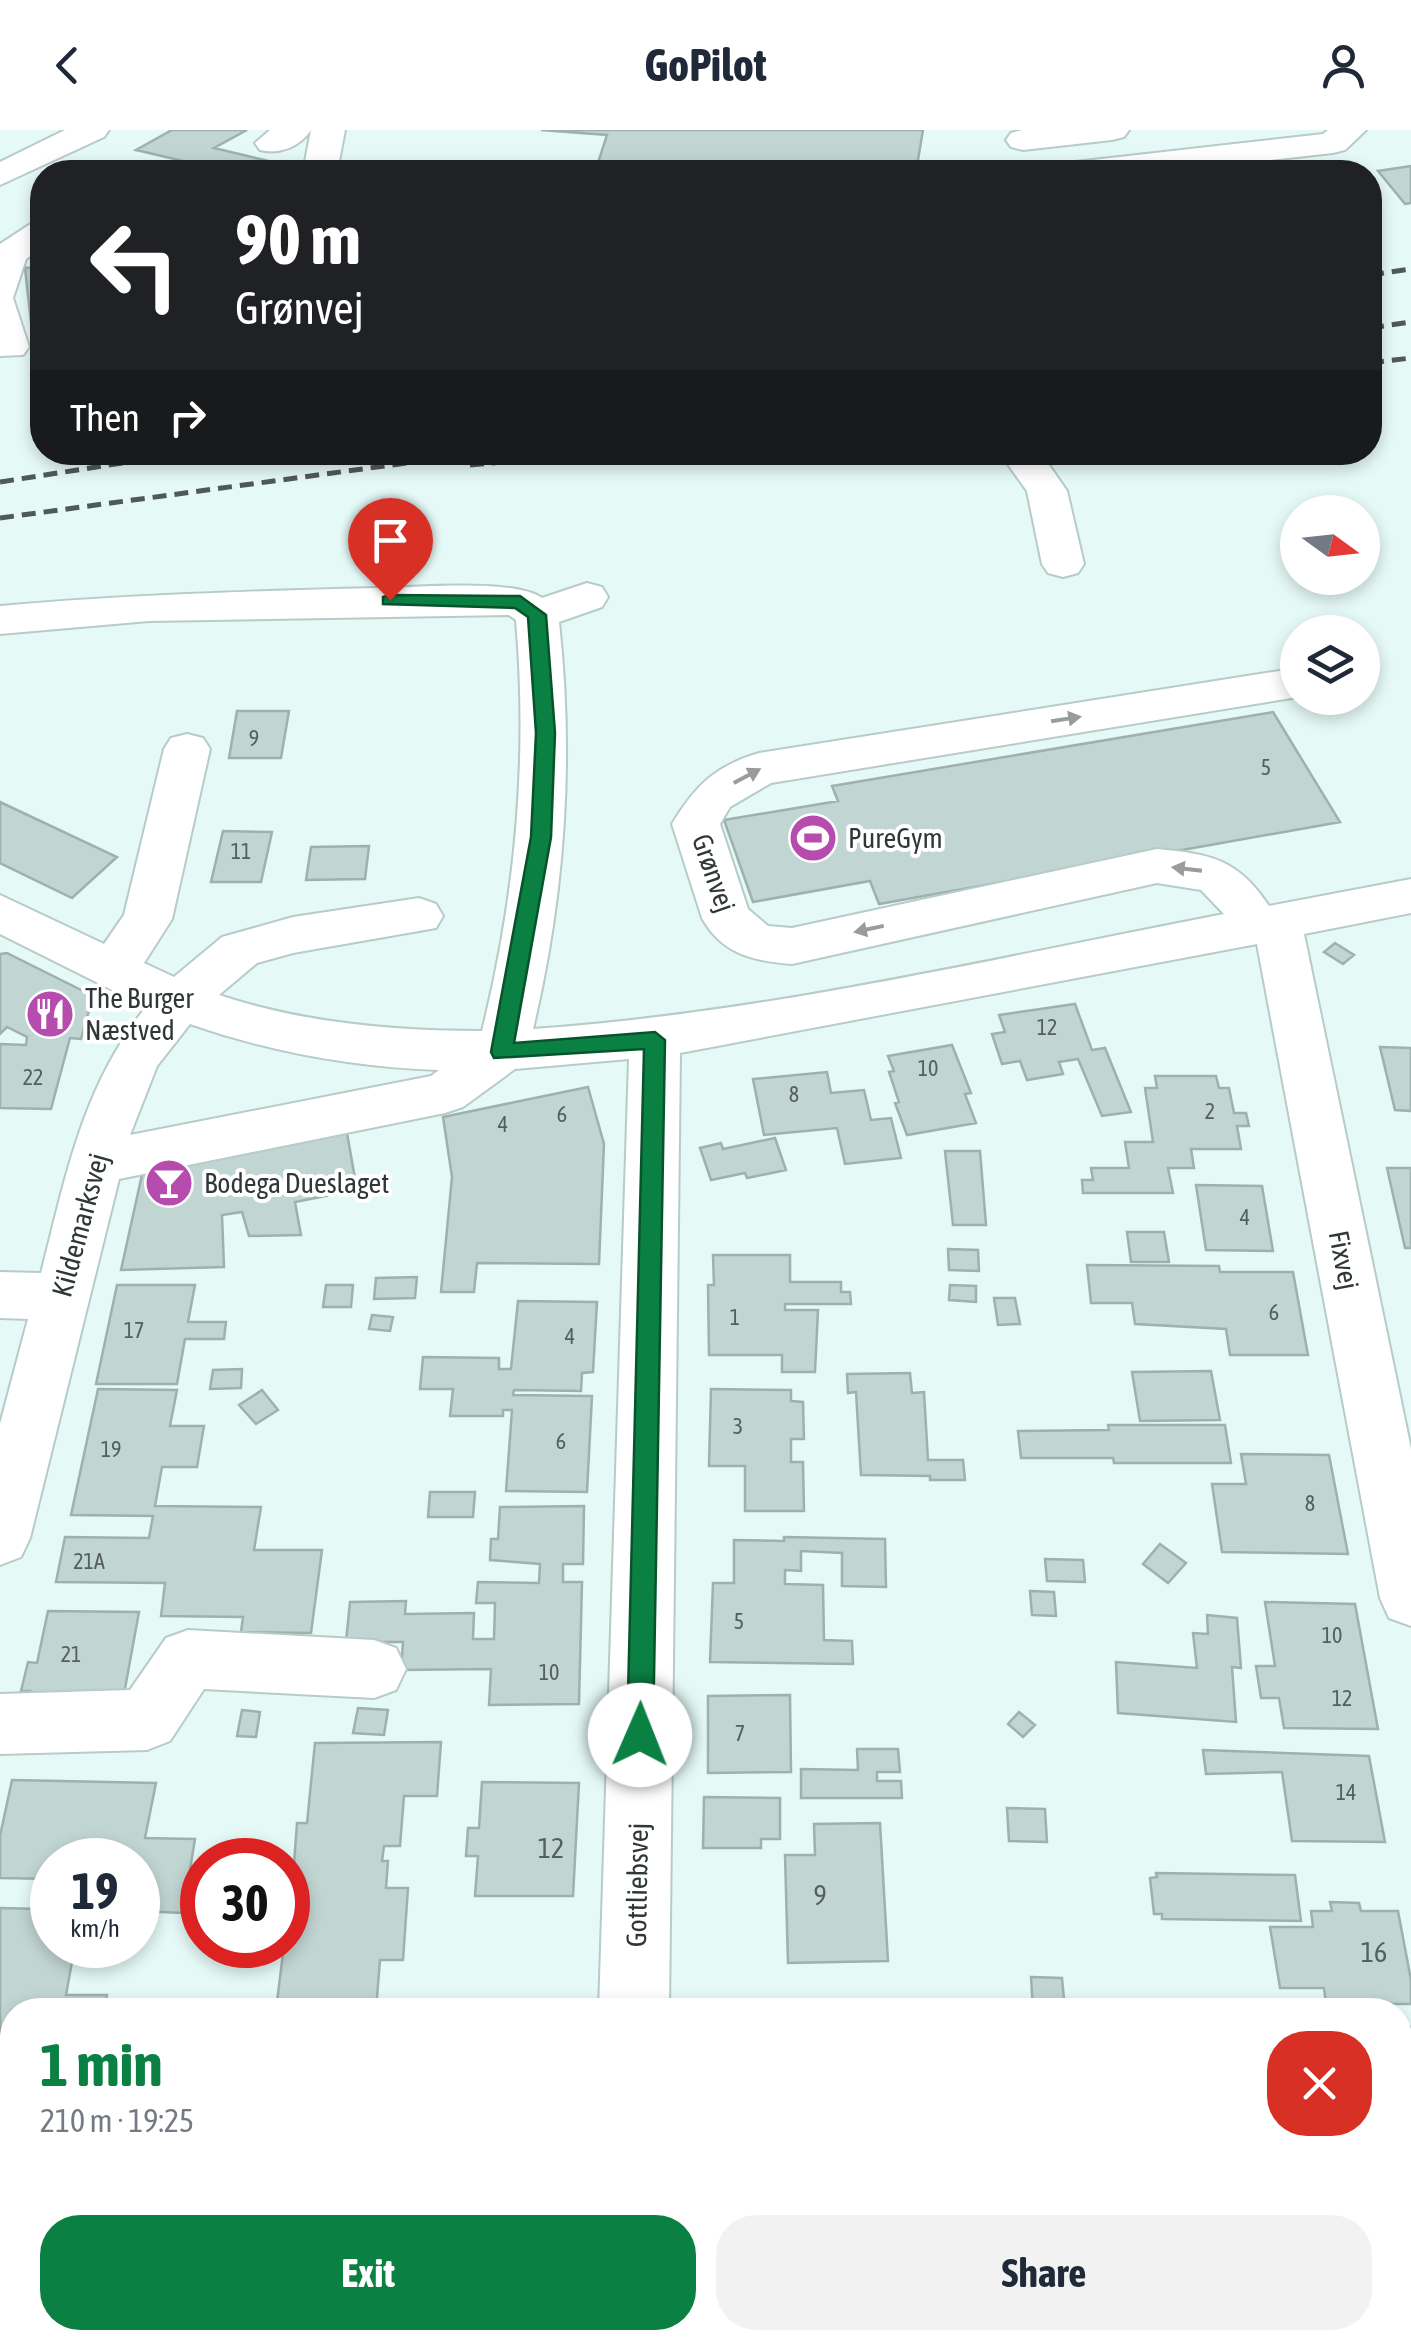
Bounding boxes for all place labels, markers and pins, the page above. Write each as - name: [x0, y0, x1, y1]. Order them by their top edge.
- pin: [348, 498, 433, 601]
- sports icon: PureGym: [787, 812, 839, 864]
- place label: PureGym: [848, 822, 943, 854]
- place label: The Burger Næstved: [85, 982, 194, 1046]
- restaurant icon: The Burger Næstved: [24, 988, 76, 1040]
- bar icon: Bodega Dueslaget: [143, 1157, 195, 1209]
- place label: Bodega Dueslaget: [204, 1167, 389, 1199]

